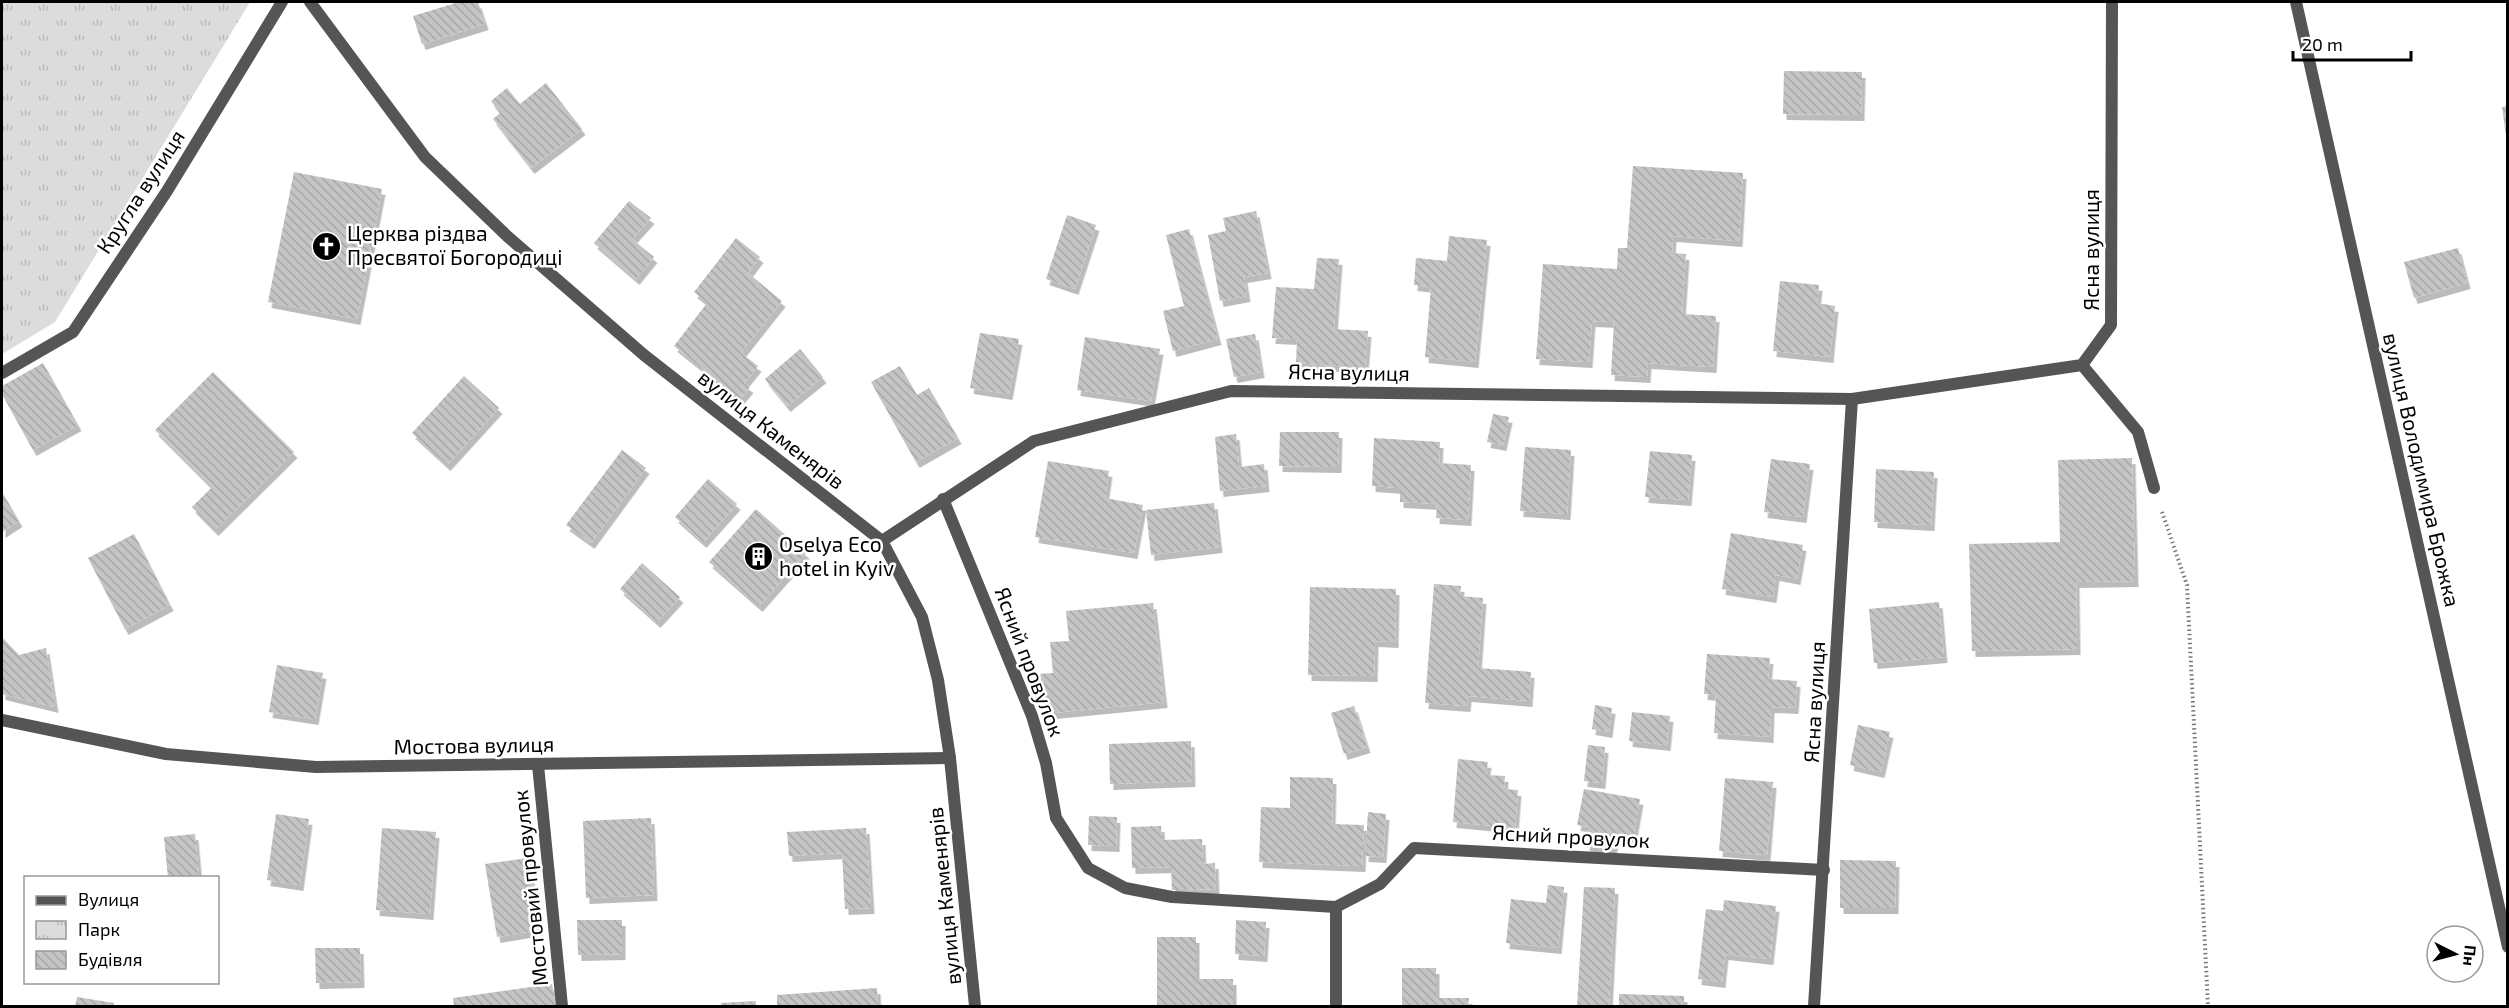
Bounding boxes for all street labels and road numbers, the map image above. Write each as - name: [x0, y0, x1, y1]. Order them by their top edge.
- street label: Кругла вулиця: [91, 125, 190, 258]
- street label: Ясна вулиця: [2078, 189, 2104, 311]
- street label: вулиця Володимира Брожка: [2378, 330, 2466, 609]
- street label: Ясна вулиця: [1288, 358, 1410, 386]
- street label: вулиця Каменярів: [693, 364, 850, 494]
- street label: Ясний провулок: [989, 583, 1070, 740]
- street label: Ясна вулиця: [1798, 641, 1830, 763]
- street label: Мостова вулиця: [393, 731, 555, 759]
- street label: Мостовий провулок: [507, 789, 553, 988]
- street label: вулиця Каменярів: [922, 806, 966, 986]
- street label: Ясний провулок: [1491, 819, 1651, 853]

